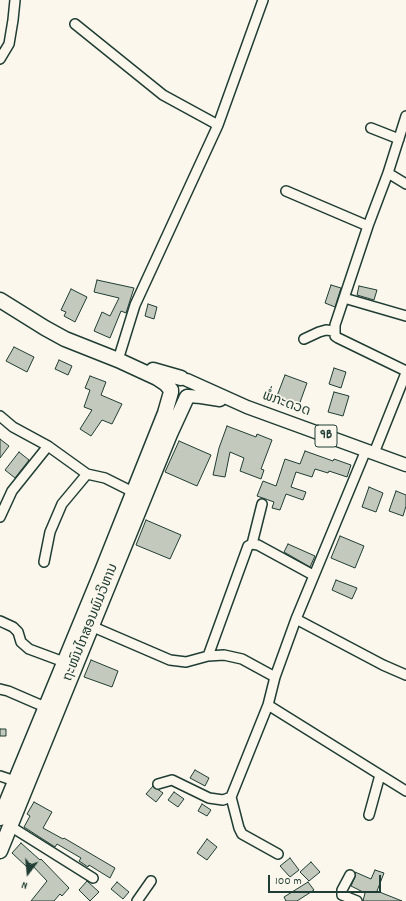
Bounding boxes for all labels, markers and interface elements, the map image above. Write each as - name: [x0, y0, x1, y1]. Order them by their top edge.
- street label: ພໍ່ກະດວດ: [260, 389, 312, 421]
- road number: 9B: [315, 425, 337, 447]
- street label: ຖະໜົນໄກສອນພົມວິຫານ: [61, 562, 123, 684]
- north arrow: [8, 853, 48, 893]
- scale bar: [270, 867, 383, 893]
- text: 100 m: [275, 873, 302, 890]
- text: N: [20, 876, 30, 893]

